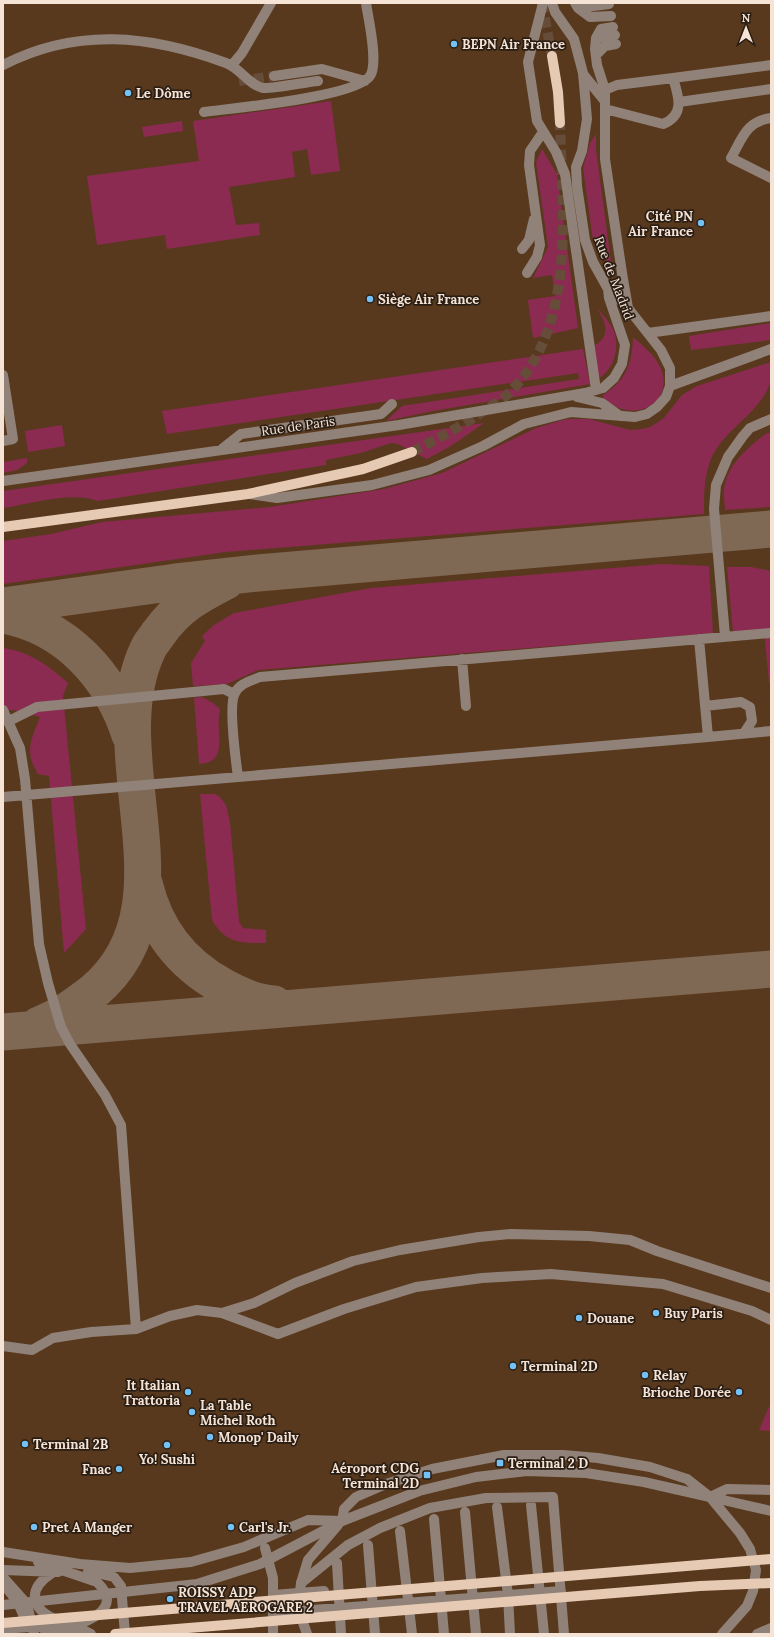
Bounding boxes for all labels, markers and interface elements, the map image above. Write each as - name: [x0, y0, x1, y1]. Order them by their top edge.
- north arrow: [726, 8, 766, 48]
- text: N: [742, 11, 751, 25]
- place label: BEPN Air France: [462, 36, 565, 53]
- marker: BEPN Air France: [449, 39, 459, 49]
- place label: Le Dôme: [136, 85, 190, 102]
- marker: Le Dôme: [123, 88, 133, 98]
- place label: Cité PN Air France: [628, 208, 693, 240]
- marker: Cité PN Air France: [696, 218, 706, 228]
- street label: Rue de Madrid: [590, 234, 638, 322]
- place label: Siège Air France: [378, 291, 479, 308]
- marker: Siège Air France: [365, 294, 375, 304]
- street label: Rue de Paris: [260, 412, 336, 440]
- place label: Buy Paris: [664, 1305, 723, 1322]
- marker: Buy Paris: [651, 1308, 661, 1318]
- place label: Douane: [587, 1310, 634, 1327]
- marker: Douane: [574, 1313, 584, 1323]
- place label: Terminal 2D: [521, 1358, 598, 1375]
- marker: Terminal 2D: [508, 1361, 518, 1371]
- place label: Relay: [653, 1367, 687, 1384]
- marker: Relay: [640, 1370, 650, 1380]
- place label: It Italian Trattoria: [123, 1377, 181, 1409]
- place label: Brioche Dorée: [642, 1384, 731, 1401]
- marker: It Italian Trattoria: [183, 1387, 193, 1397]
- marker: Brioche Dorée: [734, 1387, 744, 1397]
- place label: La Table Michel Roth: [200, 1397, 276, 1429]
- marker: La Table Michel Roth: [187, 1407, 197, 1417]
- place label: Monop' Daily: [218, 1429, 300, 1446]
- marker: Monop' Daily: [205, 1432, 215, 1442]
- place label: Terminal 2B: [33, 1436, 109, 1453]
- marker: Terminal 2B: [20, 1439, 30, 1449]
- marker: Yo! Sushi: [162, 1440, 172, 1450]
- place label: Yo! Sushi: [139, 1451, 195, 1468]
- place label: Terminal 2 D: [508, 1455, 588, 1472]
- marker: Terminal 2 D: [495, 1458, 505, 1468]
- place label: Aéroport CDG Terminal 2D: [331, 1460, 419, 1492]
- place label: Fnac: [82, 1461, 111, 1478]
- marker: Fnac: [114, 1464, 124, 1474]
- marker: Aéroport CDG Terminal 2D: [422, 1470, 432, 1480]
- place label: Pret A Manger: [42, 1519, 133, 1536]
- place label: Carl's Jr.: [239, 1519, 291, 1536]
- marker: Pret A Manger: [29, 1522, 39, 1532]
- marker: Carl's Jr.: [226, 1522, 236, 1532]
- place label: ROISSY ADP TRAVEL AEROGARE 2: [178, 1584, 313, 1616]
- marker: ROISSY ADP TRAVEL AEROGARE 2: [165, 1594, 175, 1604]

